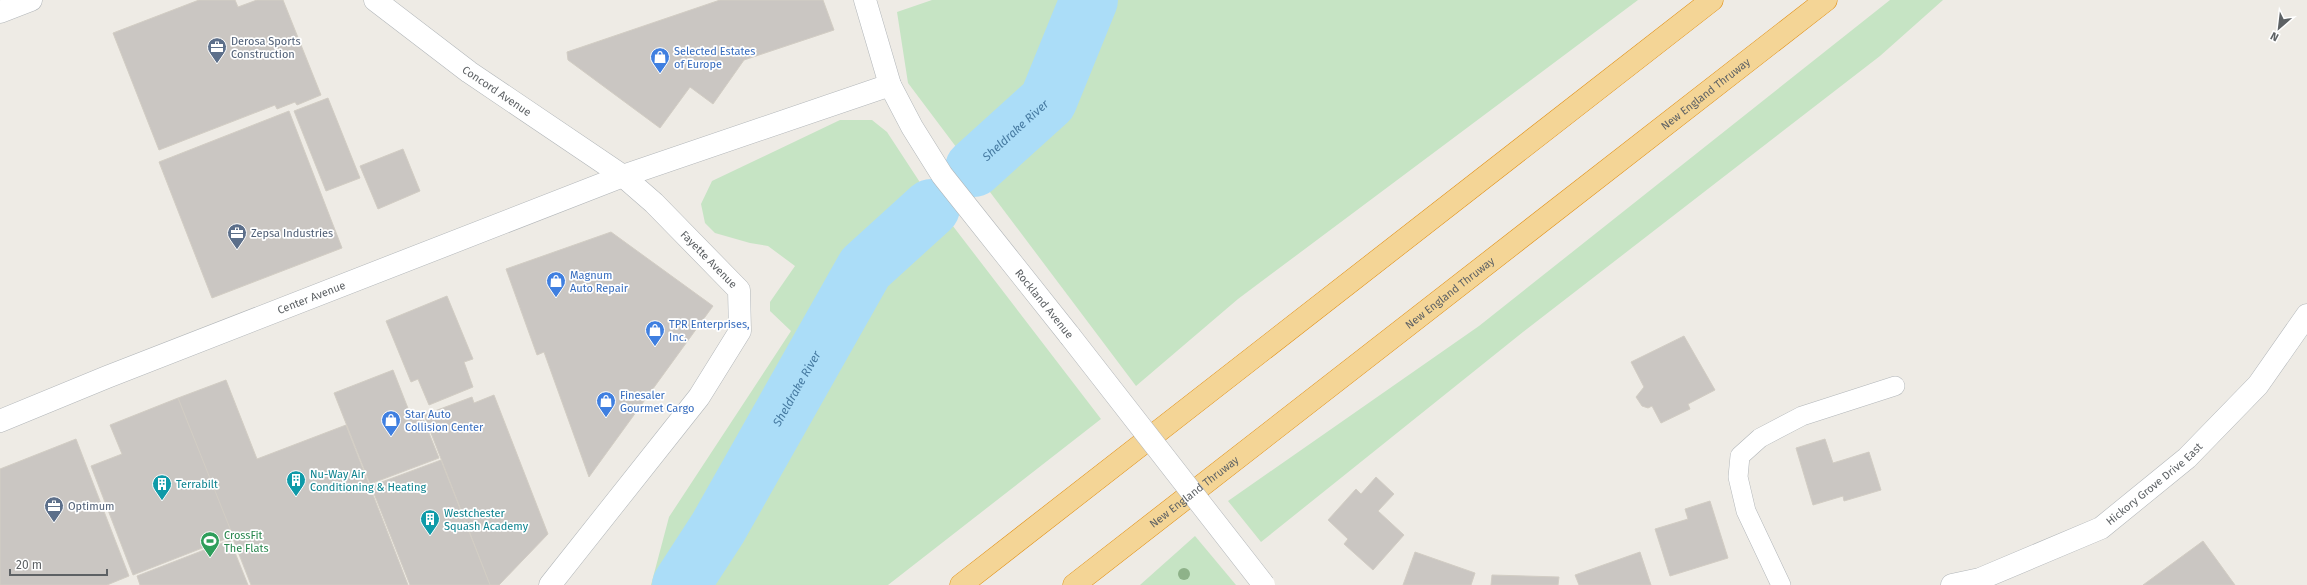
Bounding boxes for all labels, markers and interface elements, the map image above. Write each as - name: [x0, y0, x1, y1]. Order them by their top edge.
- north arrow: [2259, 8, 2299, 48]
- text: N: [2268, 29, 2281, 44]
- place label: Derosa Sports Construction: [231, 35, 301, 61]
- office icon: Derosa Sports Construction: [206, 36, 228, 64]
- place label: Selected Estates of Europe: [674, 45, 756, 71]
- shop icon: Selected Estates of Europe: [649, 46, 671, 74]
- street label: New England Thruway: [1658, 55, 1753, 132]
- street label: Concord Avenue: [460, 63, 534, 119]
- water label: Sheldrake River: [979, 97, 1052, 165]
- office icon: Zepsa Industries: [226, 222, 248, 250]
- place label: Zepsa Industries: [251, 227, 333, 240]
- street label: Fayette Avenue: [678, 228, 740, 291]
- street label: New England Thruway: [1403, 254, 1497, 331]
- street label: Rockland Avenue: [1012, 267, 1076, 341]
- place label: Magnum Auto Repair: [570, 269, 629, 295]
- shop icon: Magnum Auto Repair: [545, 270, 567, 298]
- street label: Center Avenue: [275, 278, 347, 317]
- place label: TPR Enterprises, Inc.: [669, 318, 750, 344]
- shop icon: TPR Enterprises, Inc.: [644, 319, 666, 347]
- water label: Sheldrake River: [769, 348, 824, 430]
- place label: Finesaler Gourmet Cargo: [620, 389, 694, 415]
- shop icon: Finesaler Gourmet Cargo: [595, 390, 617, 418]
- place label: Star Auto Collision Center: [405, 408, 484, 434]
- shop icon: Star Auto Collision Center: [380, 409, 402, 437]
- street label: Hickory Grove Drive East: [2103, 440, 2205, 528]
- street label: New England Thruway: [1147, 453, 1242, 530]
- place label: Nu-Way Air Conditioning & Heating: [310, 468, 426, 494]
- building icon: Nu-Way Air Conditioning & Heating: [285, 469, 307, 497]
- building icon: Terrabilt: [151, 473, 173, 501]
- place label: Terrabilt: [176, 478, 218, 491]
- office icon: Optimum: [43, 495, 65, 523]
- place label: Optimum: [68, 500, 114, 513]
- place label: Westchester Squash Academy: [444, 507, 529, 533]
- building icon: Westchester Squash Academy: [419, 508, 441, 536]
- place label: CrossFit The Flats: [224, 529, 269, 555]
- sports icon: CrossFit The Flats: [199, 530, 221, 558]
- scale bar: [10, 551, 107, 577]
- text: 20 m: [16, 558, 42, 572]

